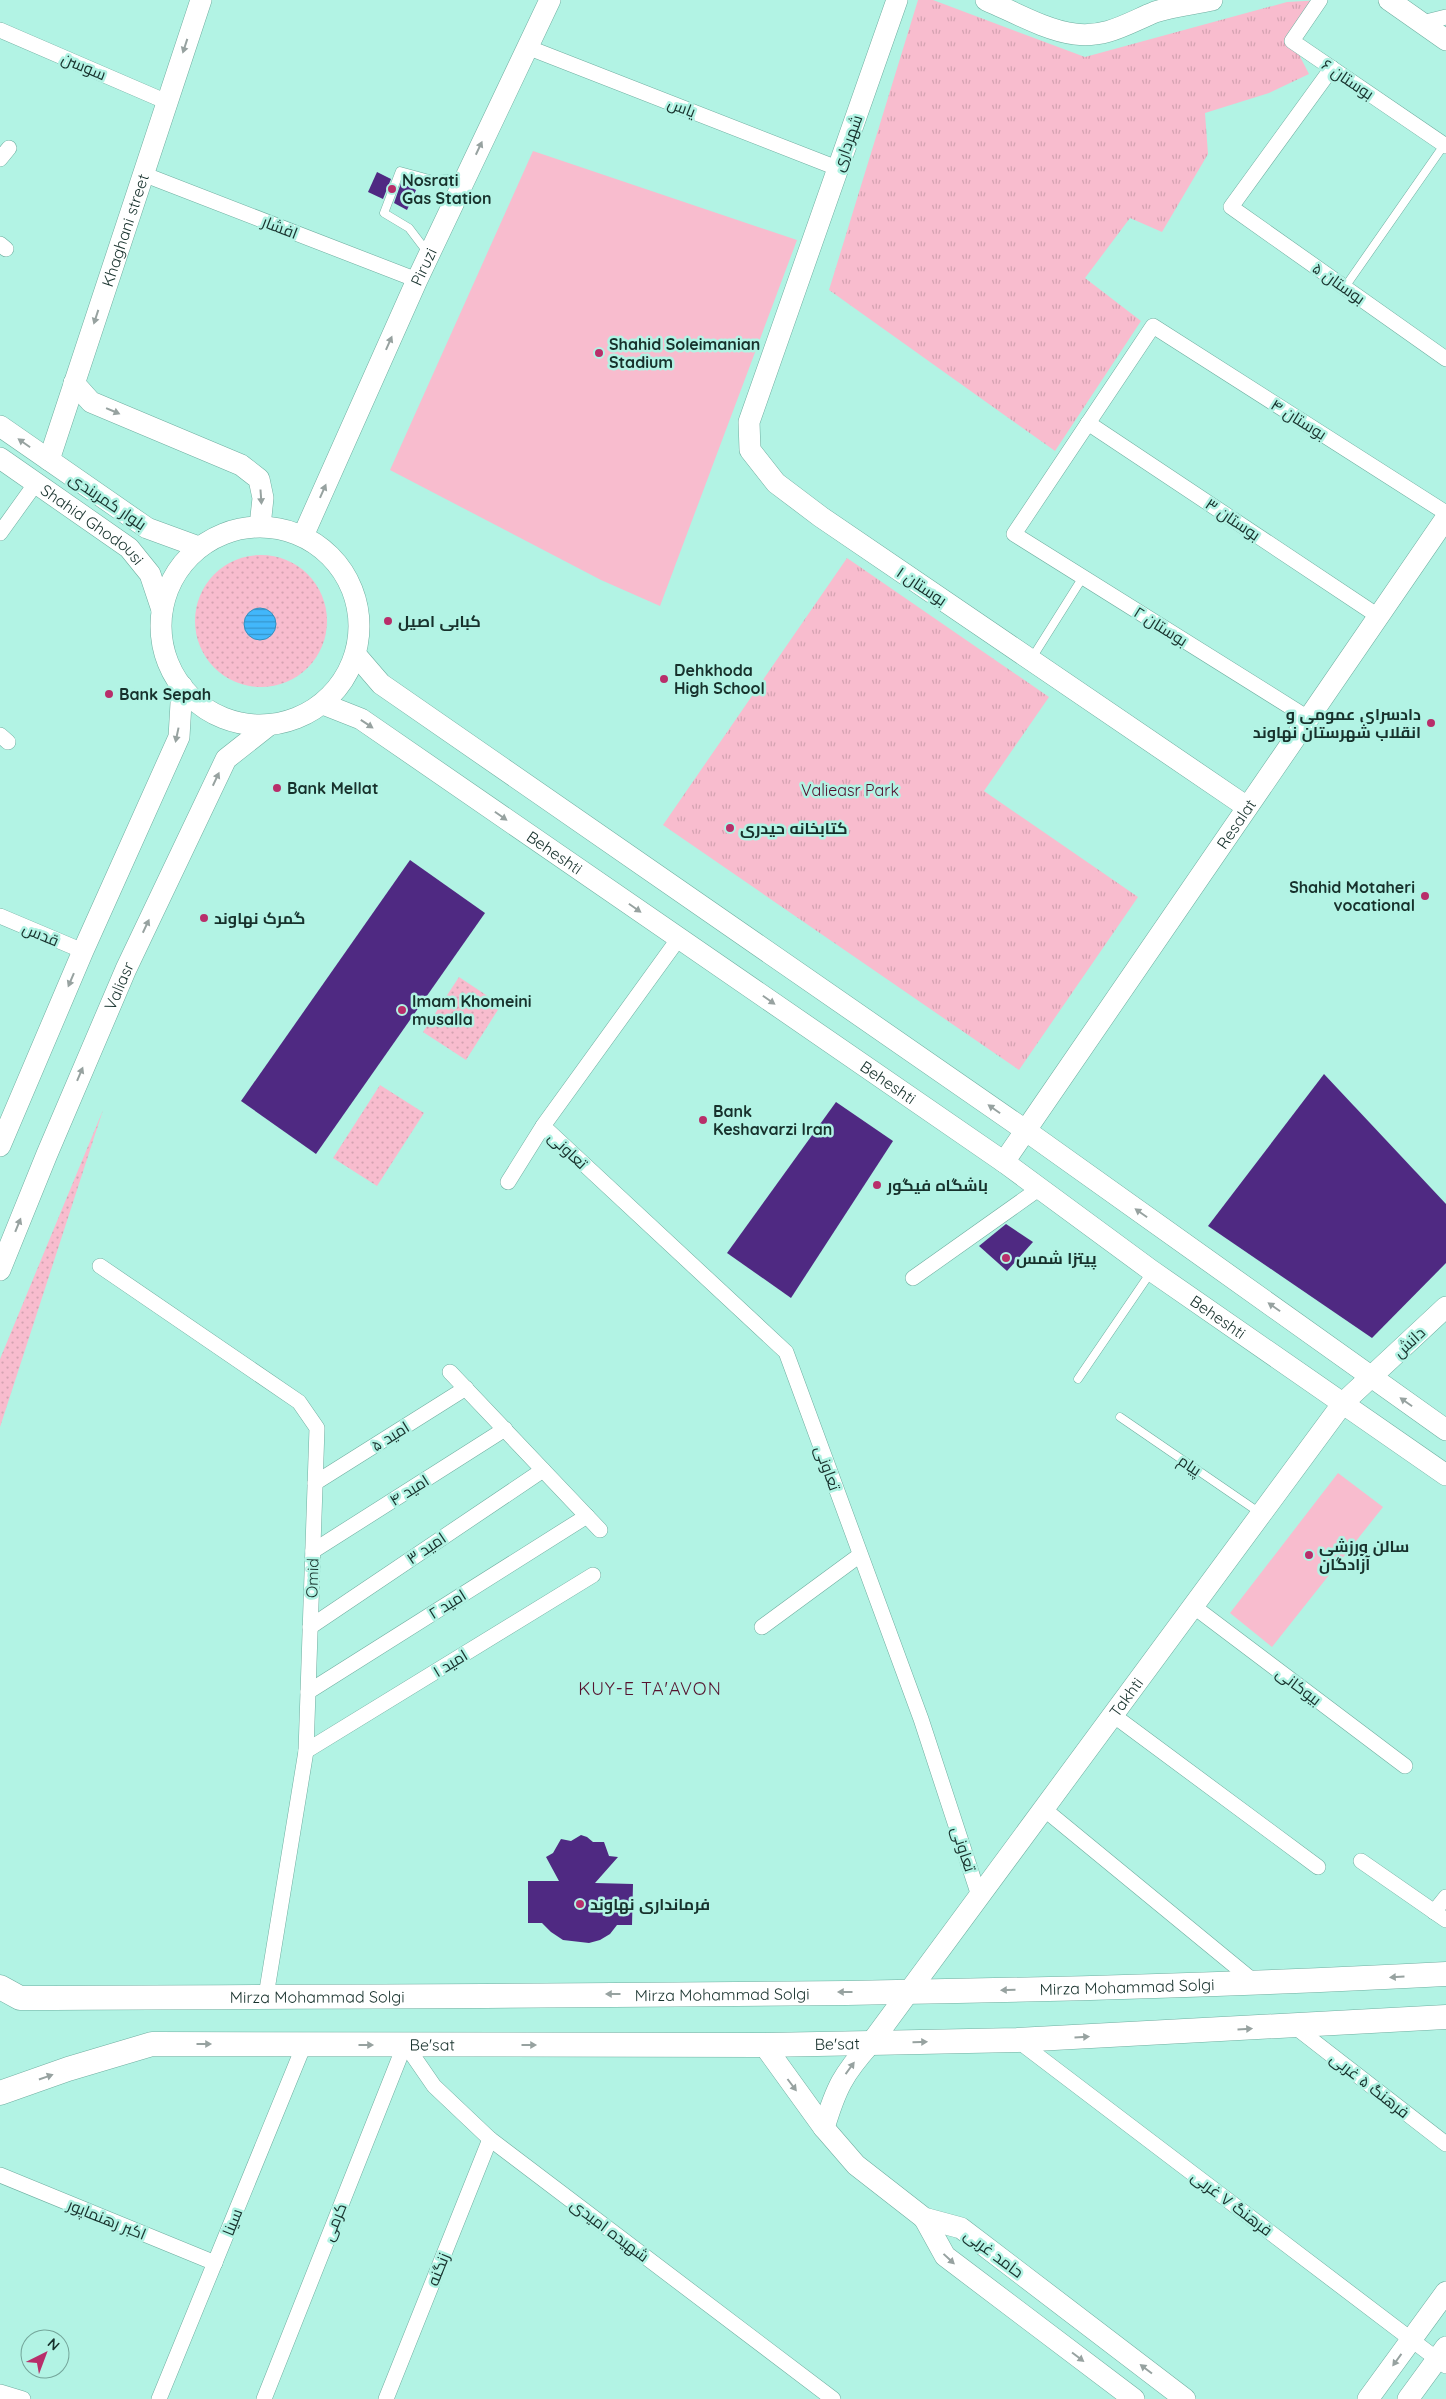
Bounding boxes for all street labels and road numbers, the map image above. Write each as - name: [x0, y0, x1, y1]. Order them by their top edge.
- street label: سوسن: [58, 48, 109, 85]
- street label: بوستان ۶: [1317, 54, 1378, 105]
- street label: یاس: [665, 93, 700, 123]
- street label: شهرداری: [827, 112, 867, 175]
- street label: Khaghani street: [97, 171, 153, 289]
- street label: افشار: [258, 211, 301, 243]
- street label: Piruzi: [406, 245, 441, 289]
- street label: بوستان ۵: [1308, 258, 1369, 309]
- street label: بوستان ۴: [1267, 394, 1331, 445]
- street label: بلوار کمربندی: [65, 468, 150, 535]
- street label: Shahid Ghodousi: [37, 480, 148, 569]
- street label: بوستان ۳: [1201, 493, 1264, 545]
- street label: بوستان ۱: [893, 562, 951, 611]
- street label: بوستان ۲: [1130, 602, 1192, 651]
- street label: Resalat: [1212, 795, 1260, 853]
- street label: Beheshti: [523, 826, 586, 879]
- street label: قدس: [19, 917, 62, 951]
- street label: Valiasr: [100, 958, 138, 1013]
- street label: Beheshti: [857, 1056, 920, 1108]
- street label: تعاونی: [544, 1127, 592, 1174]
- street label: Beheshti: [1187, 1291, 1250, 1343]
- street label: دانش: [1389, 1322, 1430, 1362]
- street label: امید ۵: [367, 1417, 413, 1455]
- street label: تعاونی: [810, 1443, 846, 1494]
- street label: پیام: [1173, 1450, 1206, 1482]
- street label: امید ۴: [386, 1470, 432, 1510]
- street label: امید ۳: [403, 1528, 449, 1568]
- street label: Omid: [301, 1558, 323, 1598]
- street label: امید ۲: [424, 1585, 470, 1623]
- street label: امید ۱: [429, 1645, 471, 1681]
- street label: بیوکانی: [1272, 1663, 1326, 1710]
- street label: Takhti: [1105, 1673, 1147, 1721]
- street label: تعاونی: [946, 1824, 981, 1875]
- street label: Mirza Mohammad Solgi: [1039, 1974, 1215, 1999]
- street label: Mirza Mohammad Solgi: [635, 1983, 810, 2005]
- street label: Mirza Mohammad Solgi: [230, 1986, 405, 2007]
- street label: Be'sat: [814, 2033, 860, 2054]
- street label: Be'sat: [410, 2034, 455, 2054]
- street label: فرهنگ ۵ غربی: [1326, 2048, 1414, 2123]
- street label: فرهنگ ۷ غربی: [1187, 2166, 1277, 2241]
- street label: اکبر رهنماپور: [63, 2194, 149, 2246]
- street label: شهیده امیدی: [566, 2194, 653, 2267]
- street label: کرمی: [317, 2200, 352, 2244]
- street label: سینا: [218, 2206, 246, 2238]
- street label: حامد غربی: [960, 2224, 1028, 2283]
- street label: زنگنه: [422, 2250, 454, 2288]

